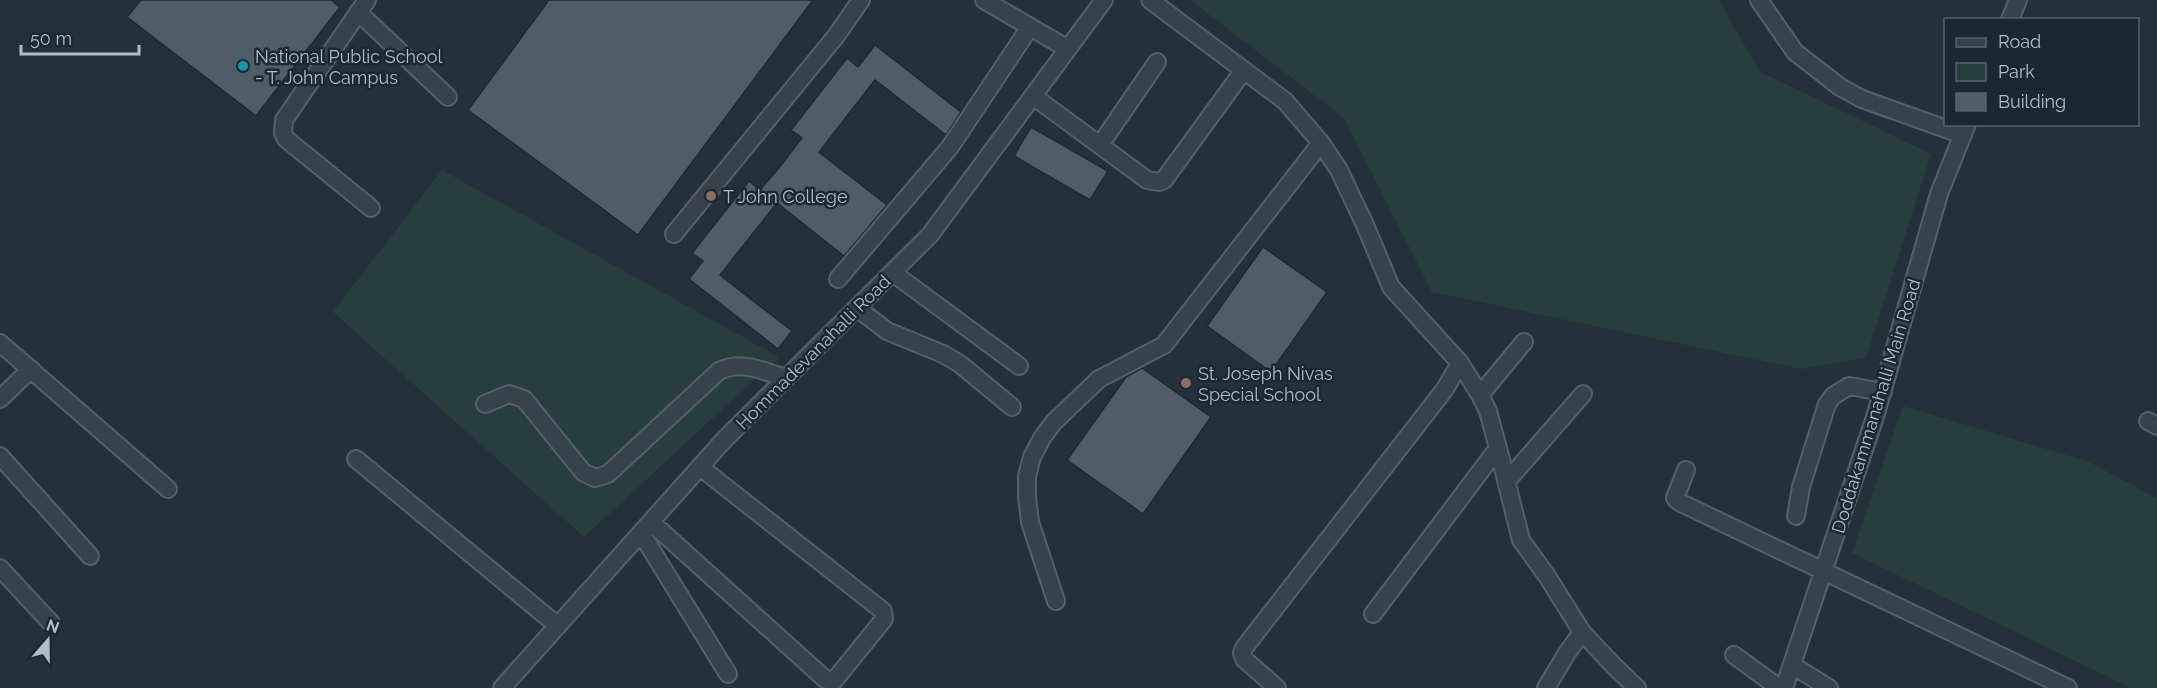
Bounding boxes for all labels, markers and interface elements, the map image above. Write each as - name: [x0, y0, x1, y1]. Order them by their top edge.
- scale bar: [21, 18, 140, 56]
- legend: [1944, 18, 2139, 126]
- text: 50 m: [30, 28, 72, 49]
- text: Road: [1998, 31, 2041, 52]
- place label: National Public School - T. John Campus: [255, 46, 442, 88]
- marker: National Public School - T. John Campus: [236, 59, 250, 73]
- text: Park: [1998, 61, 2035, 82]
- text: Building: [1998, 91, 2066, 112]
- place label: T John College: [723, 186, 848, 207]
- marker: T John College: [704, 189, 718, 203]
- street label: Hommadevanahalli Road: [732, 271, 894, 433]
- street label: Doddakammanahalli Main Road: [1827, 276, 1925, 536]
- place label: St. Joseph Nivas Special School: [1198, 363, 1333, 405]
- marker: St. Joseph Nivas Special School: [1179, 376, 1193, 390]
- north arrow: [18, 610, 78, 670]
- text: N: [44, 615, 62, 637]

